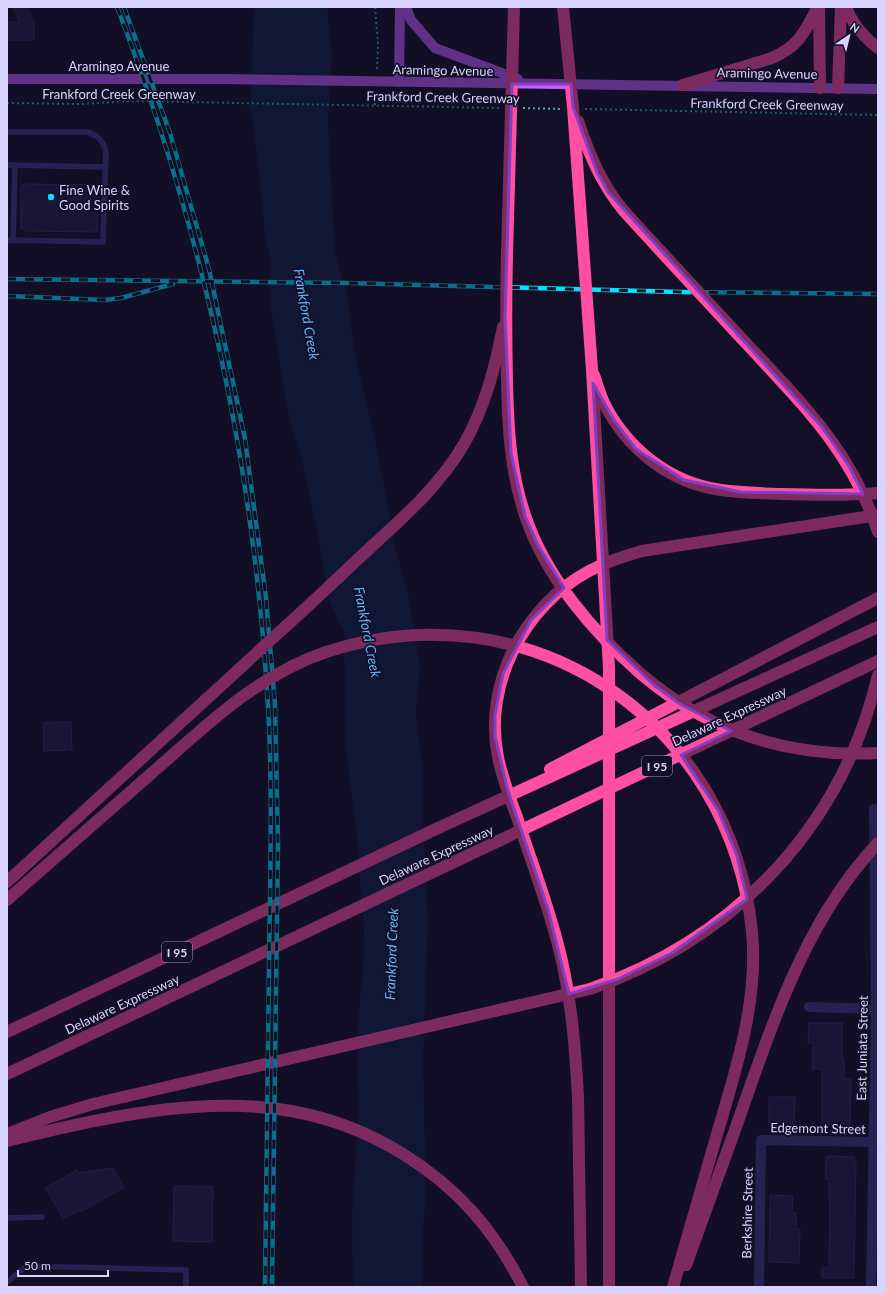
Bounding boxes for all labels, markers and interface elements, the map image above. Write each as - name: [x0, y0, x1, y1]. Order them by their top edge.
- north arrow: [829, 16, 869, 56]
- text: N: [848, 20, 862, 35]
- street label: Aramingo Avenue: [69, 58, 170, 74]
- street label: Aramingo Avenue: [392, 61, 494, 79]
- street label: Aramingo Avenue: [716, 64, 818, 82]
- street label: Frankford Creek Greenway: [42, 86, 196, 102]
- street label: Frankford Creek Greenway: [366, 88, 520, 106]
- street label: Frankford Creek Greenway: [690, 95, 844, 113]
- place label: Fine Wine & Good Spirits: [59, 182, 131, 213]
- marker: Fine Wine & Good Spirits: [46, 192, 56, 202]
- water label: Frankford Creek: [291, 267, 323, 361]
- water label: Frankford Creek: [351, 585, 385, 679]
- street label: Delaware Expressway: [669, 682, 789, 750]
- road number: I 95: [642, 756, 672, 776]
- street label: Delaware Expressway: [376, 821, 496, 889]
- water label: Frankford Creek: [381, 907, 401, 1000]
- road number: I 95: [162, 942, 192, 962]
- street label: Delaware Expressway: [62, 970, 182, 1038]
- street label: East Juniata Street: [853, 995, 871, 1101]
- street label: Edgemont Street: [770, 1119, 866, 1137]
- street label: Berkshire Street: [738, 1167, 756, 1259]
- scale bar: [18, 1252, 108, 1278]
- text: 50 m: [24, 1258, 51, 1273]

